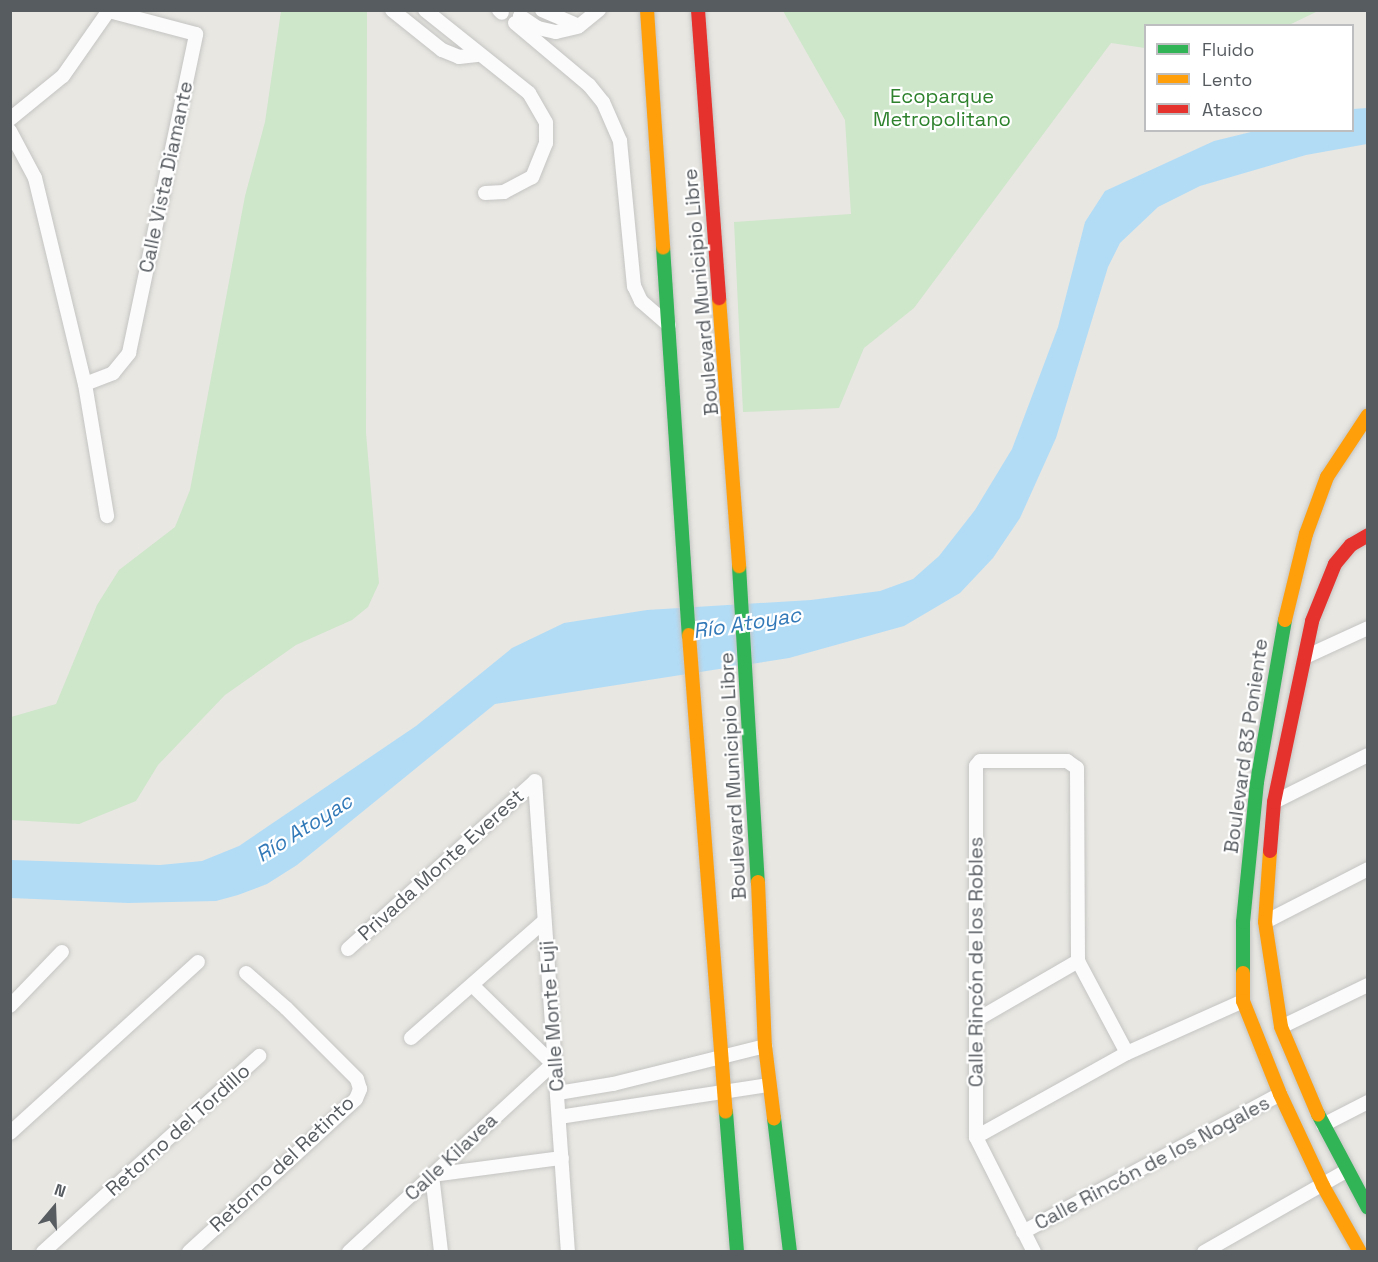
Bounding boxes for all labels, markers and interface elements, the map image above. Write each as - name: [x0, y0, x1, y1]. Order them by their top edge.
- legend: [1144, 24, 1354, 132]
- text: Fluido: [1202, 38, 1254, 61]
- text: Lento: [1202, 68, 1252, 91]
- street label: Calle Vista Diamante: [134, 79, 198, 275]
- park label: Ecoparque Metropolitano: [873, 85, 1011, 132]
- text: Atasco: [1202, 98, 1263, 121]
- street label: Boulevard Municipio Libre: [678, 167, 724, 417]
- water label: Río Atoyac: [691, 602, 803, 644]
- street label: Boulevard 83 Poniente: [1219, 637, 1273, 855]
- street label: Boulevard Municipio Libre: [715, 652, 751, 900]
- street label: Privada Monte Everest: [353, 784, 529, 946]
- water label: Río Atoyac: [251, 788, 357, 868]
- street label: Calle Rincón de los Robles: [964, 837, 988, 1087]
- street label: Calle Monte Fuji: [535, 940, 569, 1092]
- street label: Retorno del Tordillo: [101, 1059, 255, 1201]
- street label: Retorno del Retinto: [205, 1091, 359, 1237]
- street label: Calle Rincón de los Nogales: [1030, 1091, 1274, 1235]
- street label: Calle Kilavea: [400, 1108, 502, 1206]
- north arrow: [24, 1178, 84, 1238]
- text: N: [52, 1179, 69, 1202]

